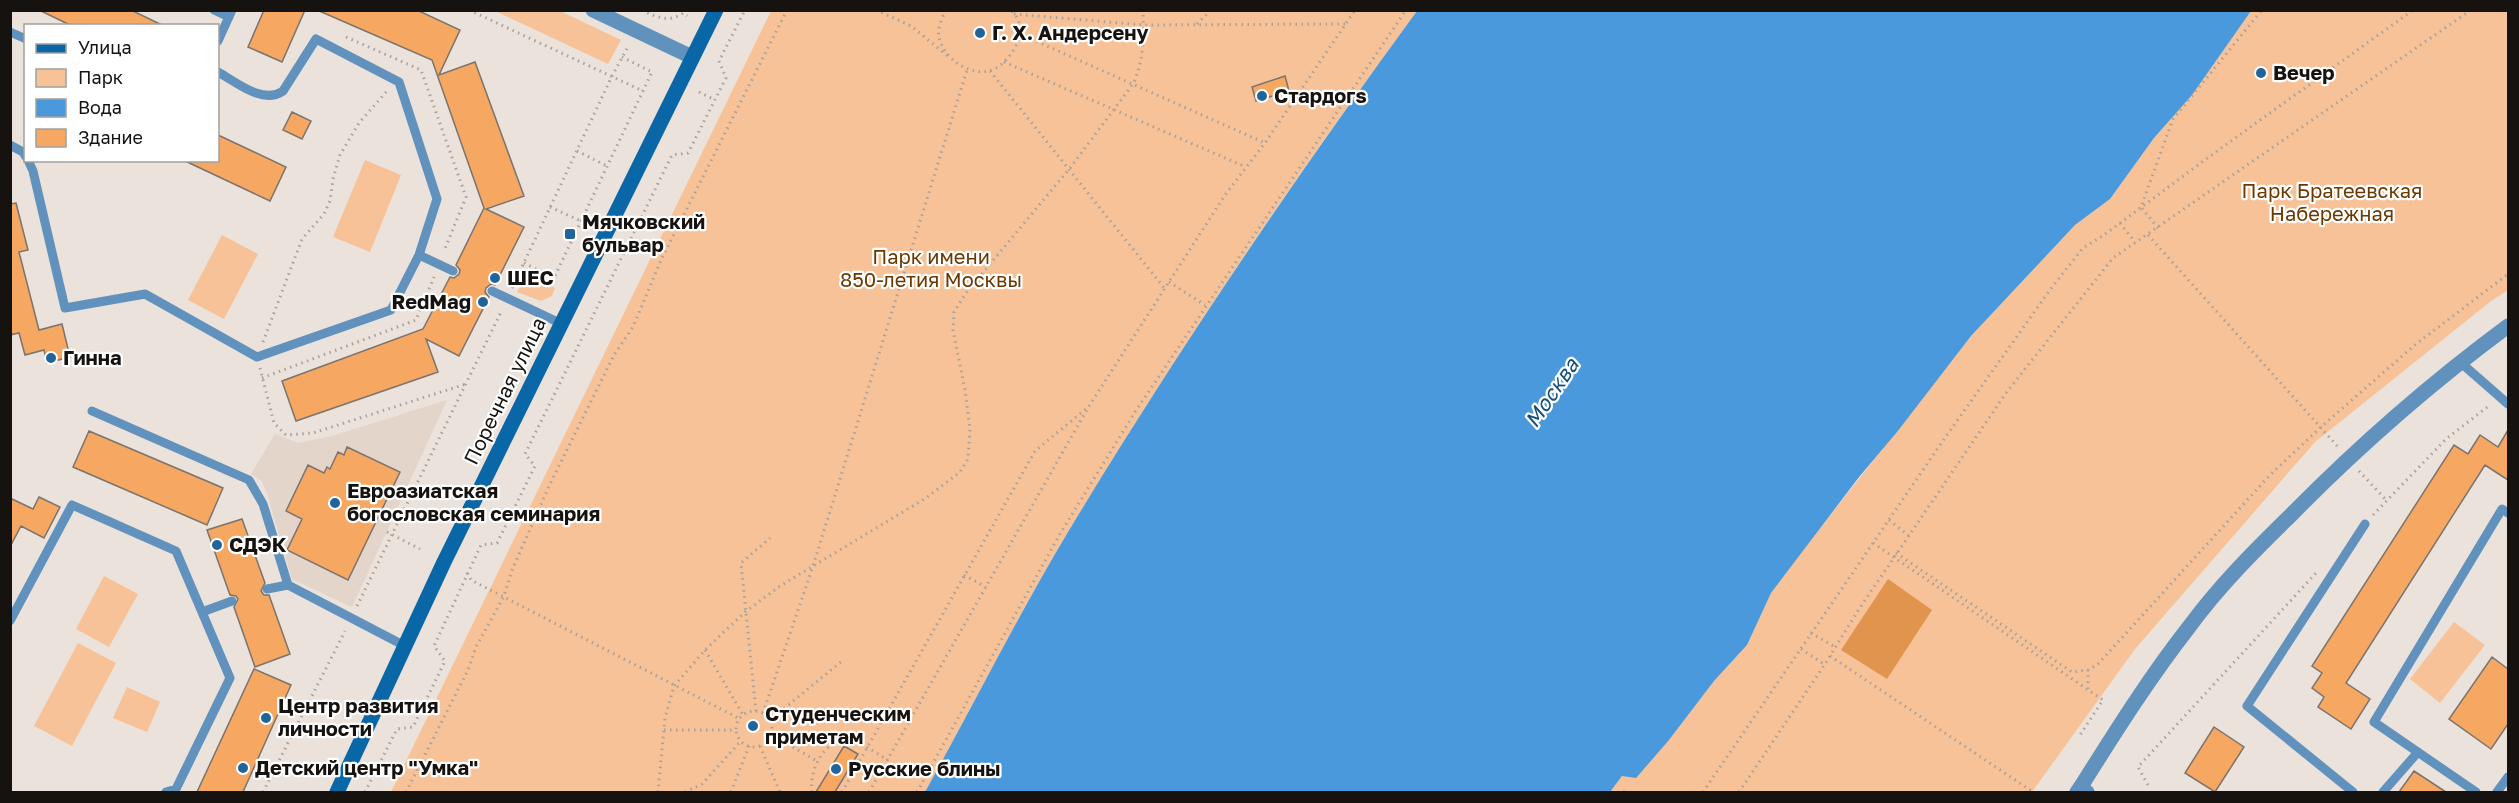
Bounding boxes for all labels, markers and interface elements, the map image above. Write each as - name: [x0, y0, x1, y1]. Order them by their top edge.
- place label: Г. Х. Андерсену: [992, 20, 1148, 44]
- legend: [24, 24, 219, 162]
- marker: Г. Х. Андерсену: [973, 26, 987, 40]
- text: Улица: [78, 36, 132, 58]
- place label: Вечер: [2273, 60, 2335, 84]
- text: Парк: [78, 66, 123, 88]
- marker: Вечер: [2254, 66, 2268, 80]
- place label: Стардогs: [1274, 83, 1367, 107]
- marker: Стардогs: [1255, 89, 1269, 103]
- text: Вода: [78, 96, 122, 118]
- text: Здание: [78, 126, 143, 148]
- park label: Парк Братеевская Набережная: [2242, 178, 2422, 225]
- place label: Мячковский бульвар: [582, 209, 705, 256]
- marker: Мячковский бульвар: [563, 227, 577, 241]
- park label: Парк имени 850-летия Москвы: [840, 244, 1022, 291]
- place label: ШЕС: [507, 265, 554, 289]
- marker: ШЕС: [488, 271, 502, 285]
- place label: RedMag: [392, 289, 471, 313]
- marker: RedMag: [476, 295, 490, 309]
- street label: Поречная улица: [458, 313, 550, 468]
- place label: Гинна: [63, 345, 122, 369]
- marker: Гинна: [44, 351, 58, 365]
- water label: Москва: [1519, 352, 1584, 432]
- place label: Евроазиатская богословская семинария: [347, 478, 600, 525]
- marker: Евроазиатская богословская семинария: [328, 496, 342, 510]
- place label: СДЭК: [229, 532, 287, 556]
- marker: СДЭК: [210, 538, 224, 552]
- place label: Центр развития личности: [278, 693, 438, 740]
- place label: Студенческим приметам: [765, 701, 911, 748]
- marker: Центр развития личности: [259, 711, 273, 725]
- marker: Студенческим приметам: [746, 719, 760, 733]
- place label: Детский центр "Умка": [255, 755, 478, 779]
- place label: Русские блины: [848, 756, 1000, 780]
- marker: Детский центр "Умка": [236, 761, 250, 775]
- marker: Русские блины: [829, 762, 843, 776]

